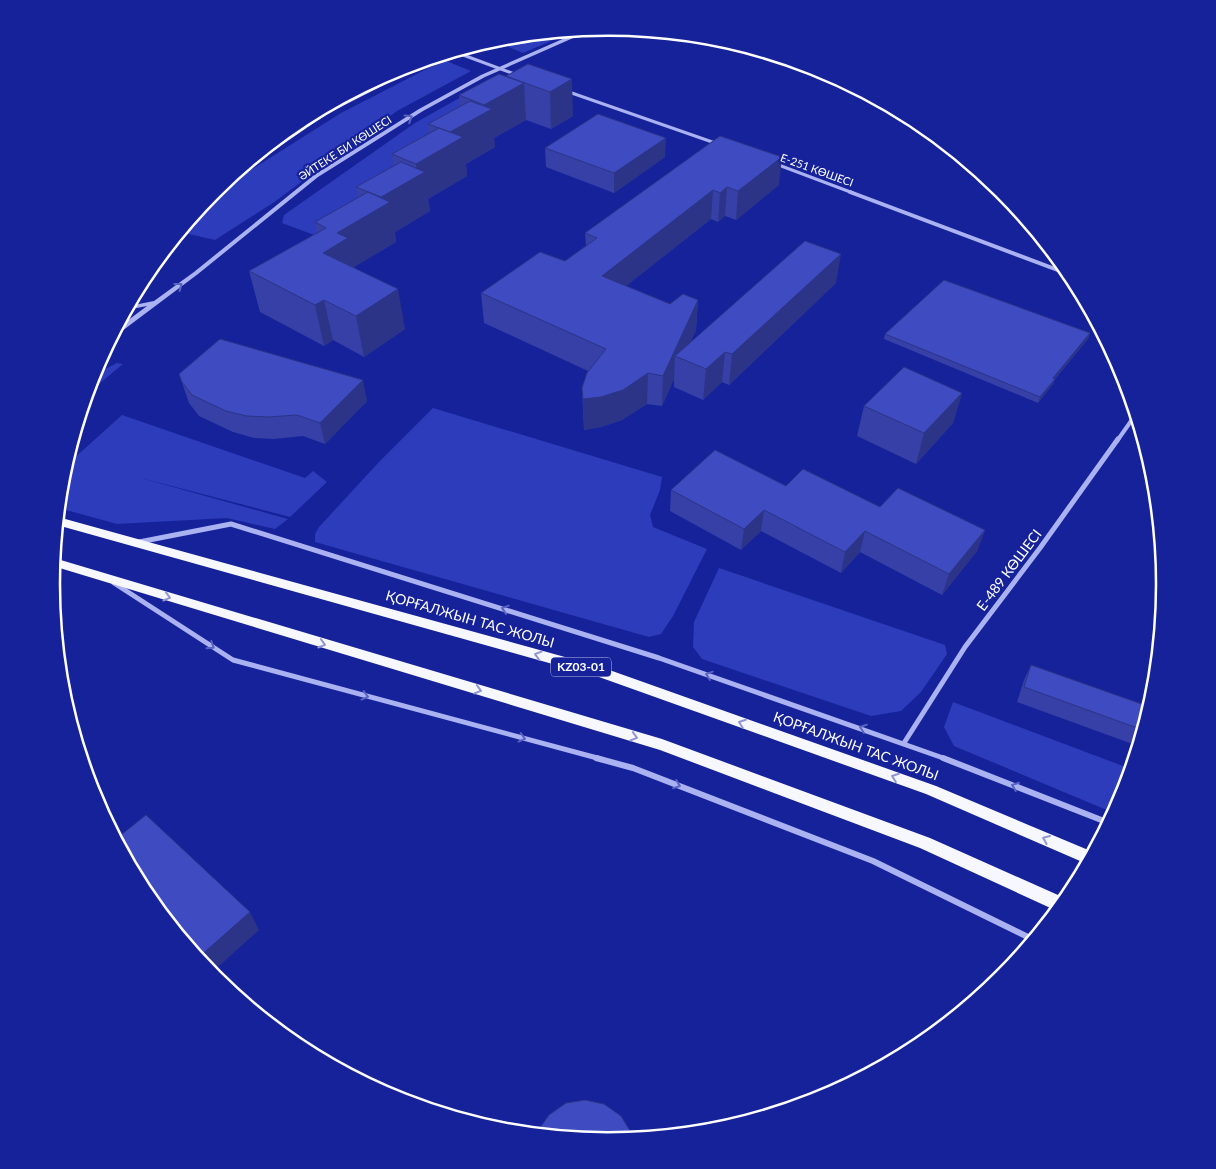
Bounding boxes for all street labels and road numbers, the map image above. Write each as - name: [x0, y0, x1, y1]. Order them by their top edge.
- street label: ӘЙТЕКЕ БИ КӨШЕСІ: [296, 113, 394, 182]
- street label: Е-251 КӨШЕСІ: [779, 150, 855, 189]
- street label: Е-489 КӨШЕСІ: [972, 526, 1045, 614]
- street label: ҚОРҒАЛЖЫН ТАС ЖОЛЫ: [384, 586, 556, 651]
- road number: KZ03-01: [551, 658, 611, 676]
- street label: ҚОРҒАЛЖЫН ТАС ЖОЛЫ: [771, 708, 941, 783]

